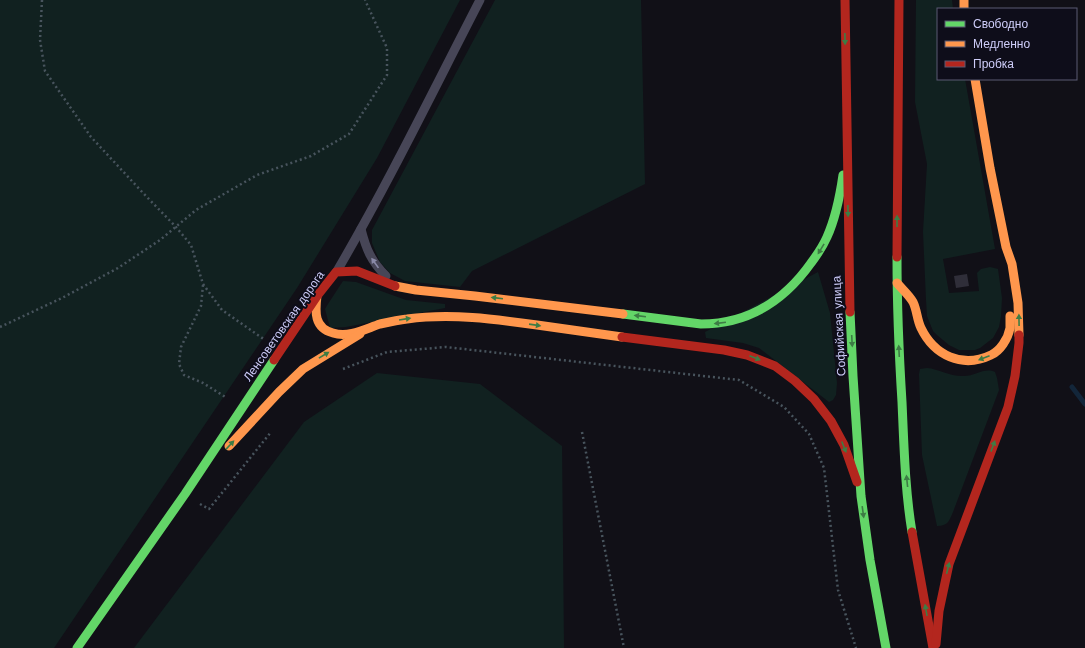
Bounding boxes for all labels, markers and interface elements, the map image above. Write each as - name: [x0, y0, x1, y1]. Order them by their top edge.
- legend: [937, 8, 1077, 80]
- text: Свободно: [973, 17, 1028, 31]
- one-way arrow: [842, 33, 849, 45]
- text: Медленно: [973, 37, 1030, 51]
- text: Пробка: [973, 57, 1014, 71]
- one-way arrow: [845, 205, 851, 218]
- one-way arrow: [894, 215, 901, 227]
- one-way arrow: [817, 243, 824, 255]
- one-way arrow: [371, 258, 379, 268]
- street label: Ленсоветовская дорога: [241, 268, 328, 384]
- street label: Софийская улица: [829, 275, 849, 376]
- one-way arrow: [491, 295, 503, 302]
- one-way arrow: [634, 313, 646, 319]
- one-way arrow: [1015, 314, 1022, 326]
- one-way arrow: [399, 316, 412, 322]
- one-way arrow: [714, 319, 726, 326]
- one-way arrow: [529, 322, 541, 328]
- one-way arrow: [848, 335, 855, 347]
- one-way arrow: [896, 344, 902, 357]
- one-way arrow: [318, 352, 330, 359]
- one-way arrow: [750, 355, 761, 361]
- one-way arrow: [978, 355, 990, 361]
- one-way arrow: [226, 440, 235, 450]
- one-way arrow: [991, 440, 997, 452]
- one-way arrow: [842, 442, 848, 454]
- one-way arrow: [903, 475, 910, 487]
- one-way arrow: [860, 506, 866, 518]
- one-way arrow: [946, 562, 952, 574]
- one-way arrow: [923, 603, 929, 616]

